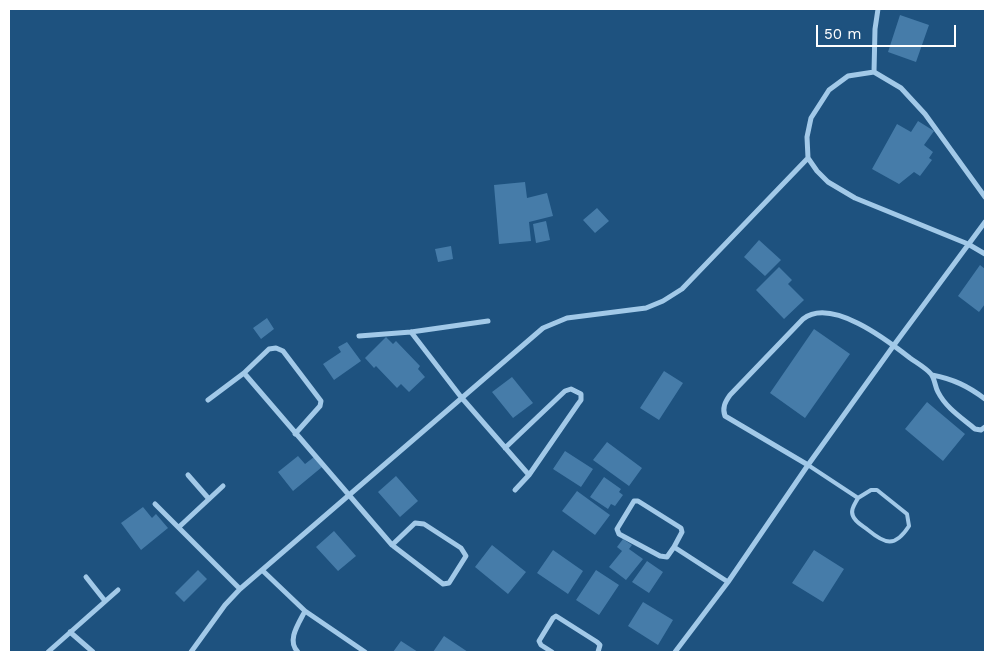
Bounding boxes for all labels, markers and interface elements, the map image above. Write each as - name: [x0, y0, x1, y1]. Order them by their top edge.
- scale bar: [819, 15, 959, 47]
- text: 50 m: [824, 25, 861, 43]

